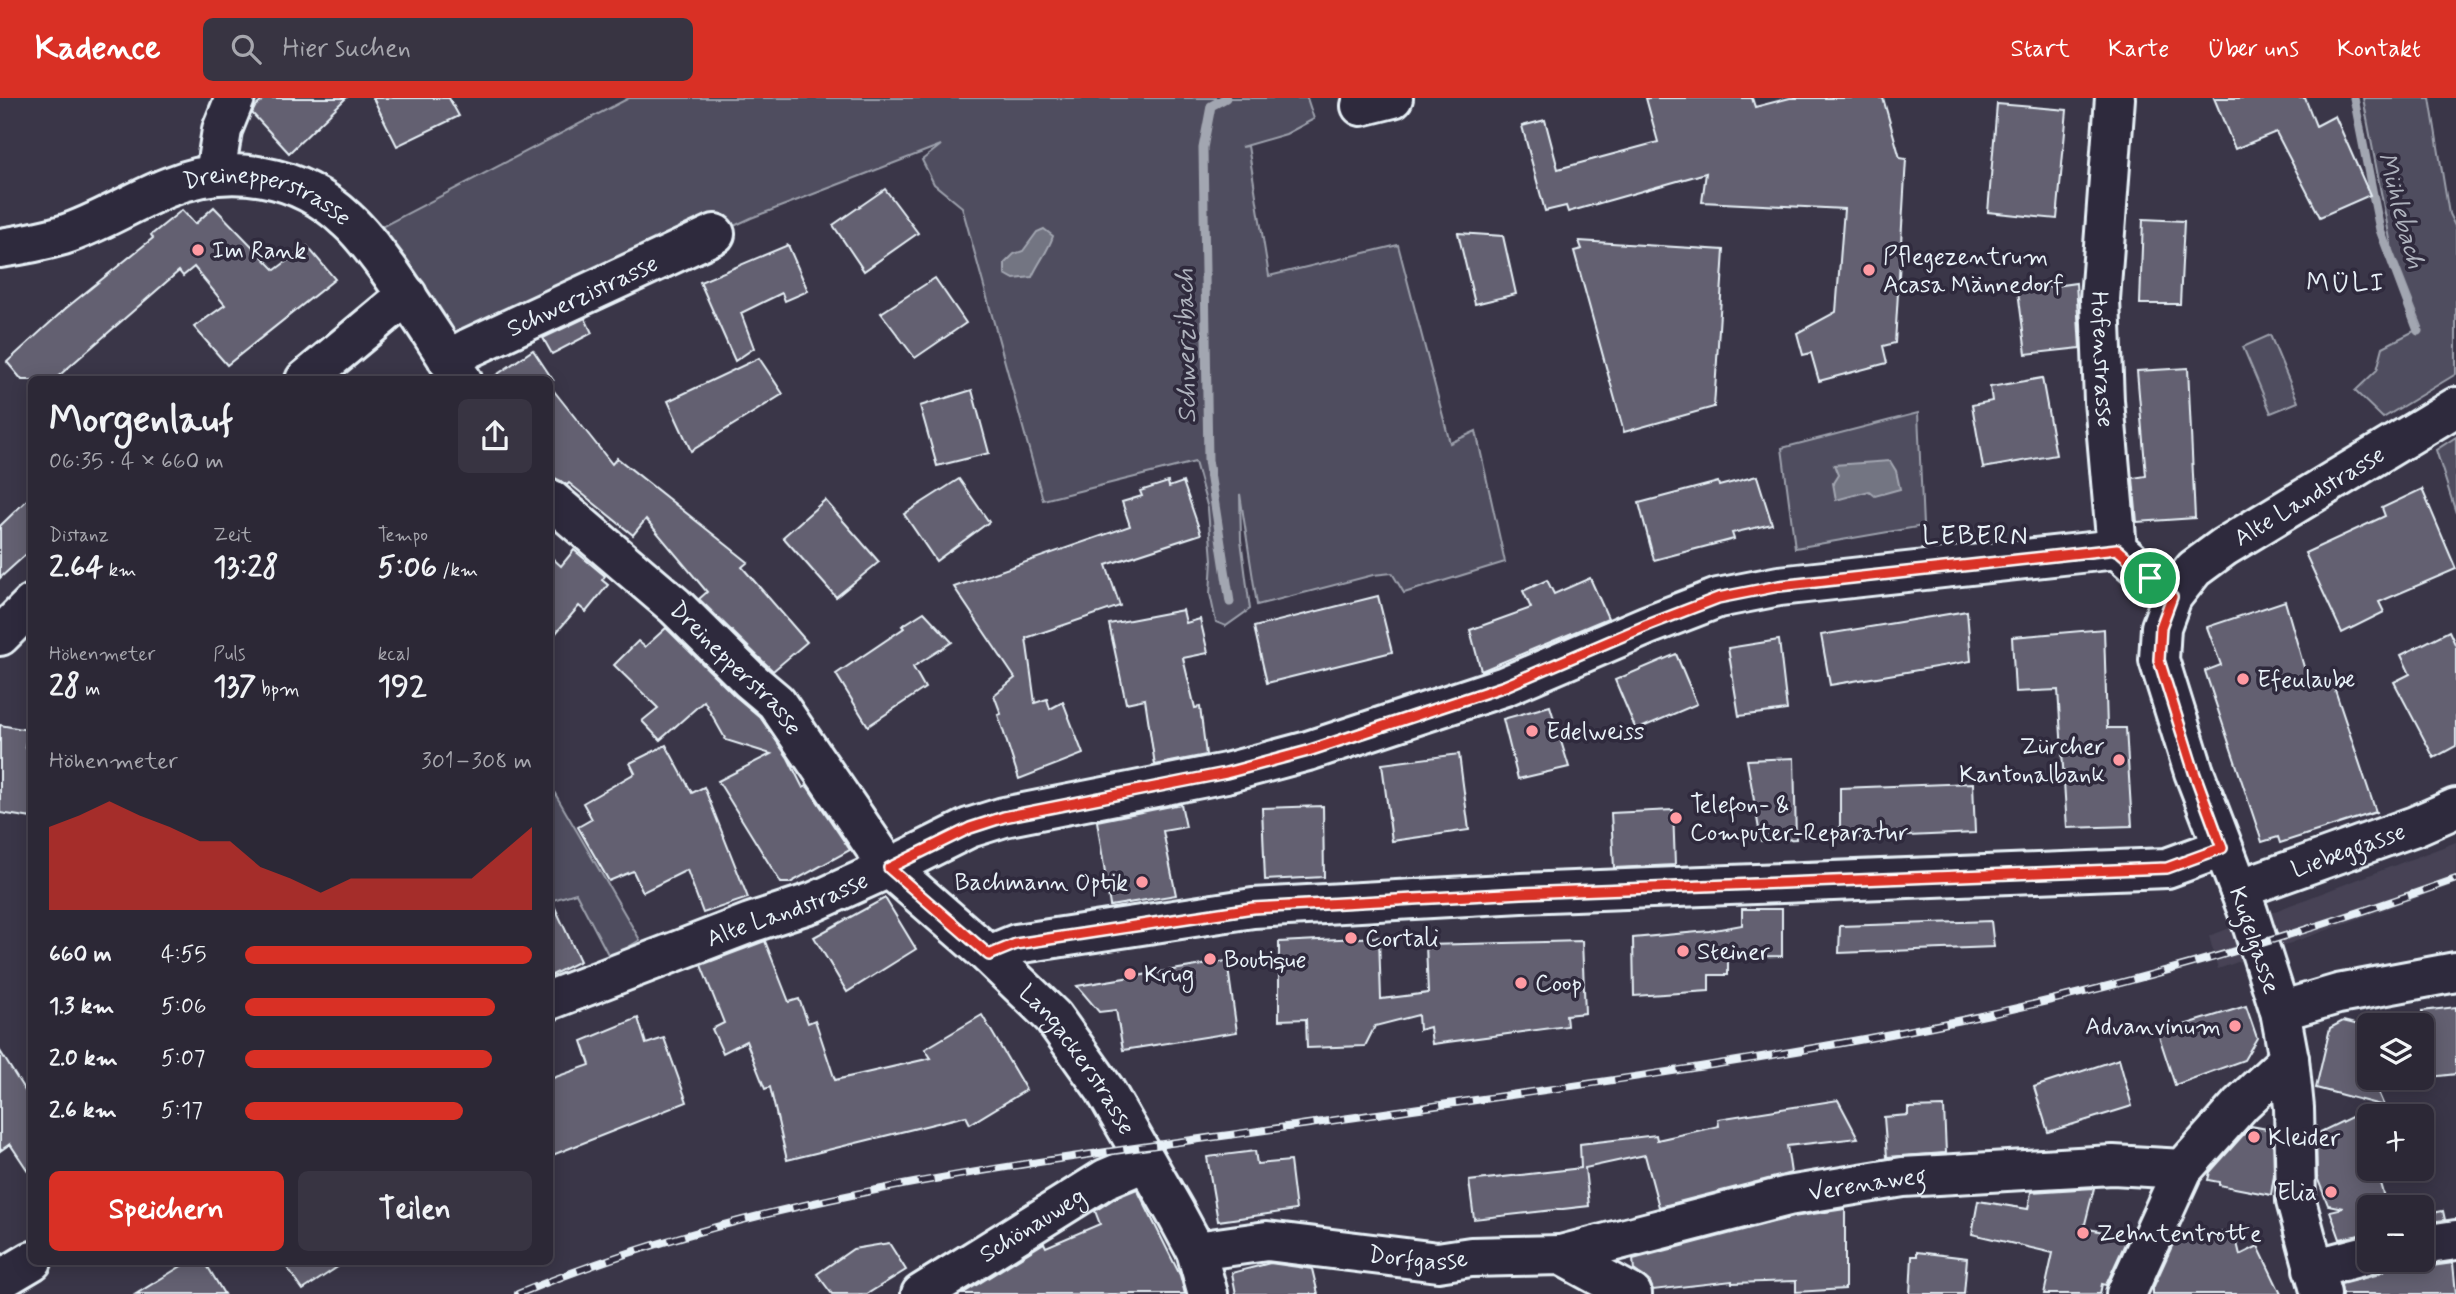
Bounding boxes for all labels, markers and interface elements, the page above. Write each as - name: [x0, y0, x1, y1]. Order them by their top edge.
- search box: [203, 18, 693, 81]
- text: Kadence: [35, 27, 161, 71]
- icon: search: [227, 30, 265, 68]
- text: Hier suchen: [283, 32, 411, 66]
- text: Start: [2010, 34, 2070, 65]
- text: Karte: [2108, 34, 2169, 65]
- text: Über uns: [2207, 34, 2299, 65]
- text: Kontakt: [2337, 34, 2421, 65]
- water label: Mühlebach: [2368, 148, 2432, 273]
- street label: Dreinepperstrasse: [180, 160, 358, 233]
- place label: Im Rank: [212, 236, 306, 267]
- marker: Im Rank: [190, 242, 206, 258]
- place label: Pflegezentrum Acasa Männedorf: [1883, 242, 2064, 301]
- street label: Schwerzistrasse: [502, 249, 663, 345]
- marker: Pflegezentrum Acasa Männedorf: [1861, 262, 1877, 278]
- district label: MÜLI: [2306, 267, 2386, 301]
- water label: Schwerzibach: [1169, 268, 1205, 424]
- street label: Hofenstrasse: [2083, 291, 2120, 429]
- text: Morgenlauf: [49, 396, 233, 445]
- button: share: [458, 399, 532, 473]
- street label: Alte Landstrasse: [2229, 440, 2391, 554]
- text: 06:35 · 4 × 660 m: [49, 447, 224, 477]
- district label: LEBERN: [1922, 520, 2030, 554]
- text: Distanz: [49, 523, 109, 548]
- text: Zeit: [213, 523, 252, 548]
- text: Tempo: [378, 523, 428, 548]
- text: 2.64: [49, 548, 104, 587]
- text: 13:28: [213, 548, 279, 587]
- text: 5:06: [378, 548, 437, 587]
- pin: [2120, 548, 2180, 608]
- text: km: [104, 558, 136, 583]
- text: /km: [437, 558, 478, 583]
- icon: arrive: [2131, 559, 2169, 597]
- street label: Dreinepperstrasse: [662, 595, 808, 742]
- text: Höhenmeter: [49, 642, 155, 667]
- text: Puls: [213, 642, 245, 667]
- text: kcal: [378, 642, 410, 667]
- place label: Efeulaube: [2257, 665, 2355, 696]
- text: 28: [49, 667, 80, 706]
- text: 137: [213, 667, 256, 706]
- text: 192: [378, 667, 427, 706]
- marker: Efeulaube: [2235, 671, 2251, 687]
- text: m: [80, 677, 100, 702]
- text: bpm: [256, 677, 300, 702]
- place label: Edelweiss: [1546, 717, 1645, 748]
- marker: Edelweiss: [1524, 723, 1540, 739]
- place label: Zürcher Kantonalbank: [1959, 732, 2105, 791]
- text: Höhenmeter: [49, 747, 178, 777]
- text: 301–308 m: [421, 747, 532, 777]
- marker: Zürcher Kantonalbank: [2111, 752, 2127, 768]
- place label: Telefon- & Computer-Reparatur: [1690, 790, 1909, 849]
- marker: Telefon- & Computer-Reparatur: [1668, 810, 1684, 826]
- street label: Liebeggasse: [2287, 817, 2410, 886]
- street label: Alte Landstrasse: [702, 865, 874, 955]
- place label: Bachmann Optik: [954, 868, 1128, 899]
- marker: Bachmann Optik: [1134, 874, 1150, 890]
- street label: Kugelgasse: [2218, 883, 2286, 999]
- place label: Cortali: [1365, 924, 1439, 955]
- marker: Cortali: [1343, 930, 1359, 946]
- place label: Steiner: [1697, 937, 1770, 968]
- text: 660 m: [49, 940, 112, 970]
- text: 4:55: [161, 940, 207, 970]
- marker: Steiner: [1675, 943, 1691, 959]
- place label: Boutique: [1224, 945, 1307, 976]
- marker: Boutique: [1202, 951, 1218, 967]
- place label: Krug: [1144, 960, 1194, 993]
- marker: Krug: [1122, 966, 1138, 982]
- place label: Coop: [1535, 969, 1582, 1000]
- marker: Coop: [1513, 975, 1529, 991]
- street label: Langackerstrasse: [1011, 978, 1142, 1141]
- text: 1.3 km: [49, 992, 114, 1022]
- text: 5:06: [161, 992, 207, 1022]
- place label: Advanvinum: [2085, 1012, 2221, 1043]
- map controls: [2357, 1013, 2434, 1272]
- button: layers: [2357, 1013, 2434, 1090]
- marker: Advanvinum: [2227, 1018, 2243, 1034]
- text: 2.0 km: [49, 1044, 118, 1074]
- text: 5:07: [161, 1044, 205, 1074]
- text: 2.6 km: [49, 1096, 117, 1126]
- text: 5:17: [161, 1096, 203, 1126]
- button: +: [2357, 1104, 2434, 1181]
- place label: Kleider: [2268, 1123, 2340, 1154]
- marker: Kleider: [2246, 1129, 2262, 1145]
- street label: Verenaweg: [1806, 1162, 1927, 1209]
- button: Speichern: [49, 1171, 284, 1251]
- button: Teilen: [298, 1171, 532, 1251]
- place label: Elia: [2277, 1178, 2317, 1209]
- street label: Schönauweg: [974, 1181, 1093, 1271]
- marker: Elia: [2323, 1184, 2339, 1200]
- button: −: [2357, 1195, 2434, 1272]
- place label: Zehntentrotte: [2097, 1219, 2262, 1250]
- marker: Zehntentrotte: [2075, 1225, 2091, 1241]
- street label: Dorfgasse: [1367, 1240, 1470, 1279]

